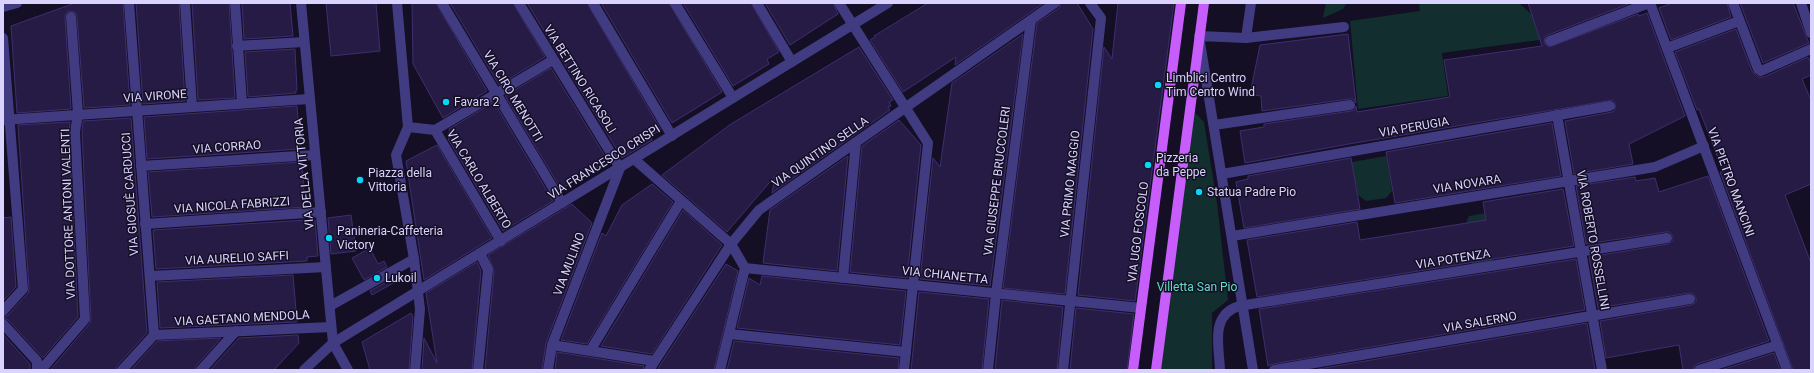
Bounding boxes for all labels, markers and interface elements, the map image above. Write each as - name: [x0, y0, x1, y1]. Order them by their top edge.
- street label: VIA BETTINO RICASOLI: [541, 22, 619, 136]
- street label: VIA CIRO MENOTTI: [480, 48, 546, 144]
- place label: Limblici Centro Tim Centro Wind: [1166, 71, 1255, 99]
- marker: Limblici Centro Tim Centro Wind: [1153, 80, 1163, 90]
- street label: VIA VIRONE: [123, 87, 187, 105]
- place label: Favara 2: [454, 95, 499, 109]
- marker: Favara 2: [441, 97, 451, 107]
- street label: VIA GIUSEPPE BRUCCOLERI: [981, 106, 1013, 256]
- street label: VIA QUINTINO SELLA: [769, 113, 871, 191]
- street label: VIA PERUGIA: [1378, 114, 1450, 140]
- street label: VIA DELLA VITTORIA: [291, 117, 317, 231]
- street label: VIA FRANCESCO CRISPI: [545, 122, 663, 202]
- street label: VIA PIETRO MANCINI: [1705, 125, 1757, 239]
- street label: VIA CARLO ALBERTO: [444, 127, 514, 231]
- street label: VIA DOTTORE ANTONI VALENTI: [58, 128, 78, 300]
- street label: VIA PRIMO MAGGIO: [1057, 130, 1083, 238]
- street label: VIA GIOSUÈ CARDUCCI: [118, 132, 141, 256]
- street label: VIA CORRAO: [192, 138, 262, 156]
- place label: Pizzeria da Peppe: [1156, 151, 1206, 179]
- marker: Pizzeria da Peppe: [1143, 160, 1153, 170]
- place label: Piazza della Vittoria: [368, 166, 432, 194]
- street label: VIA ROBERTO ROSSELLINI: [1574, 169, 1612, 311]
- street label: VIA NOVARA: [1432, 172, 1502, 196]
- marker: Piazza della Vittoria: [355, 175, 365, 185]
- street label: VIA UGO FOSCOLO: [1125, 181, 1151, 283]
- place label: Statua Padre Pio: [1207, 185, 1296, 199]
- marker: Statua Padre Pio: [1194, 187, 1204, 197]
- street label: VIA NICOLA FABRIZZI: [173, 194, 291, 216]
- place label: Panineria-Caffeteria Victory: [337, 224, 443, 252]
- street label: VIA MULINO: [551, 230, 587, 298]
- marker: Panineria-Caffeteria Victory: [324, 233, 334, 243]
- street label: VIA POTENZA: [1415, 246, 1491, 272]
- street label: VIA AURELIO SAFFI: [185, 248, 289, 268]
- street label: VIA CHIANETTA: [901, 264, 989, 287]
- place label: Lukoil: [385, 271, 417, 285]
- marker: Lukoil: [372, 273, 382, 283]
- park label: Villetta San Pio: [1157, 280, 1238, 294]
- street label: VIA GAETANO MENDOLA: [174, 307, 310, 329]
- street label: VIA SALERNO: [1442, 309, 1518, 335]

